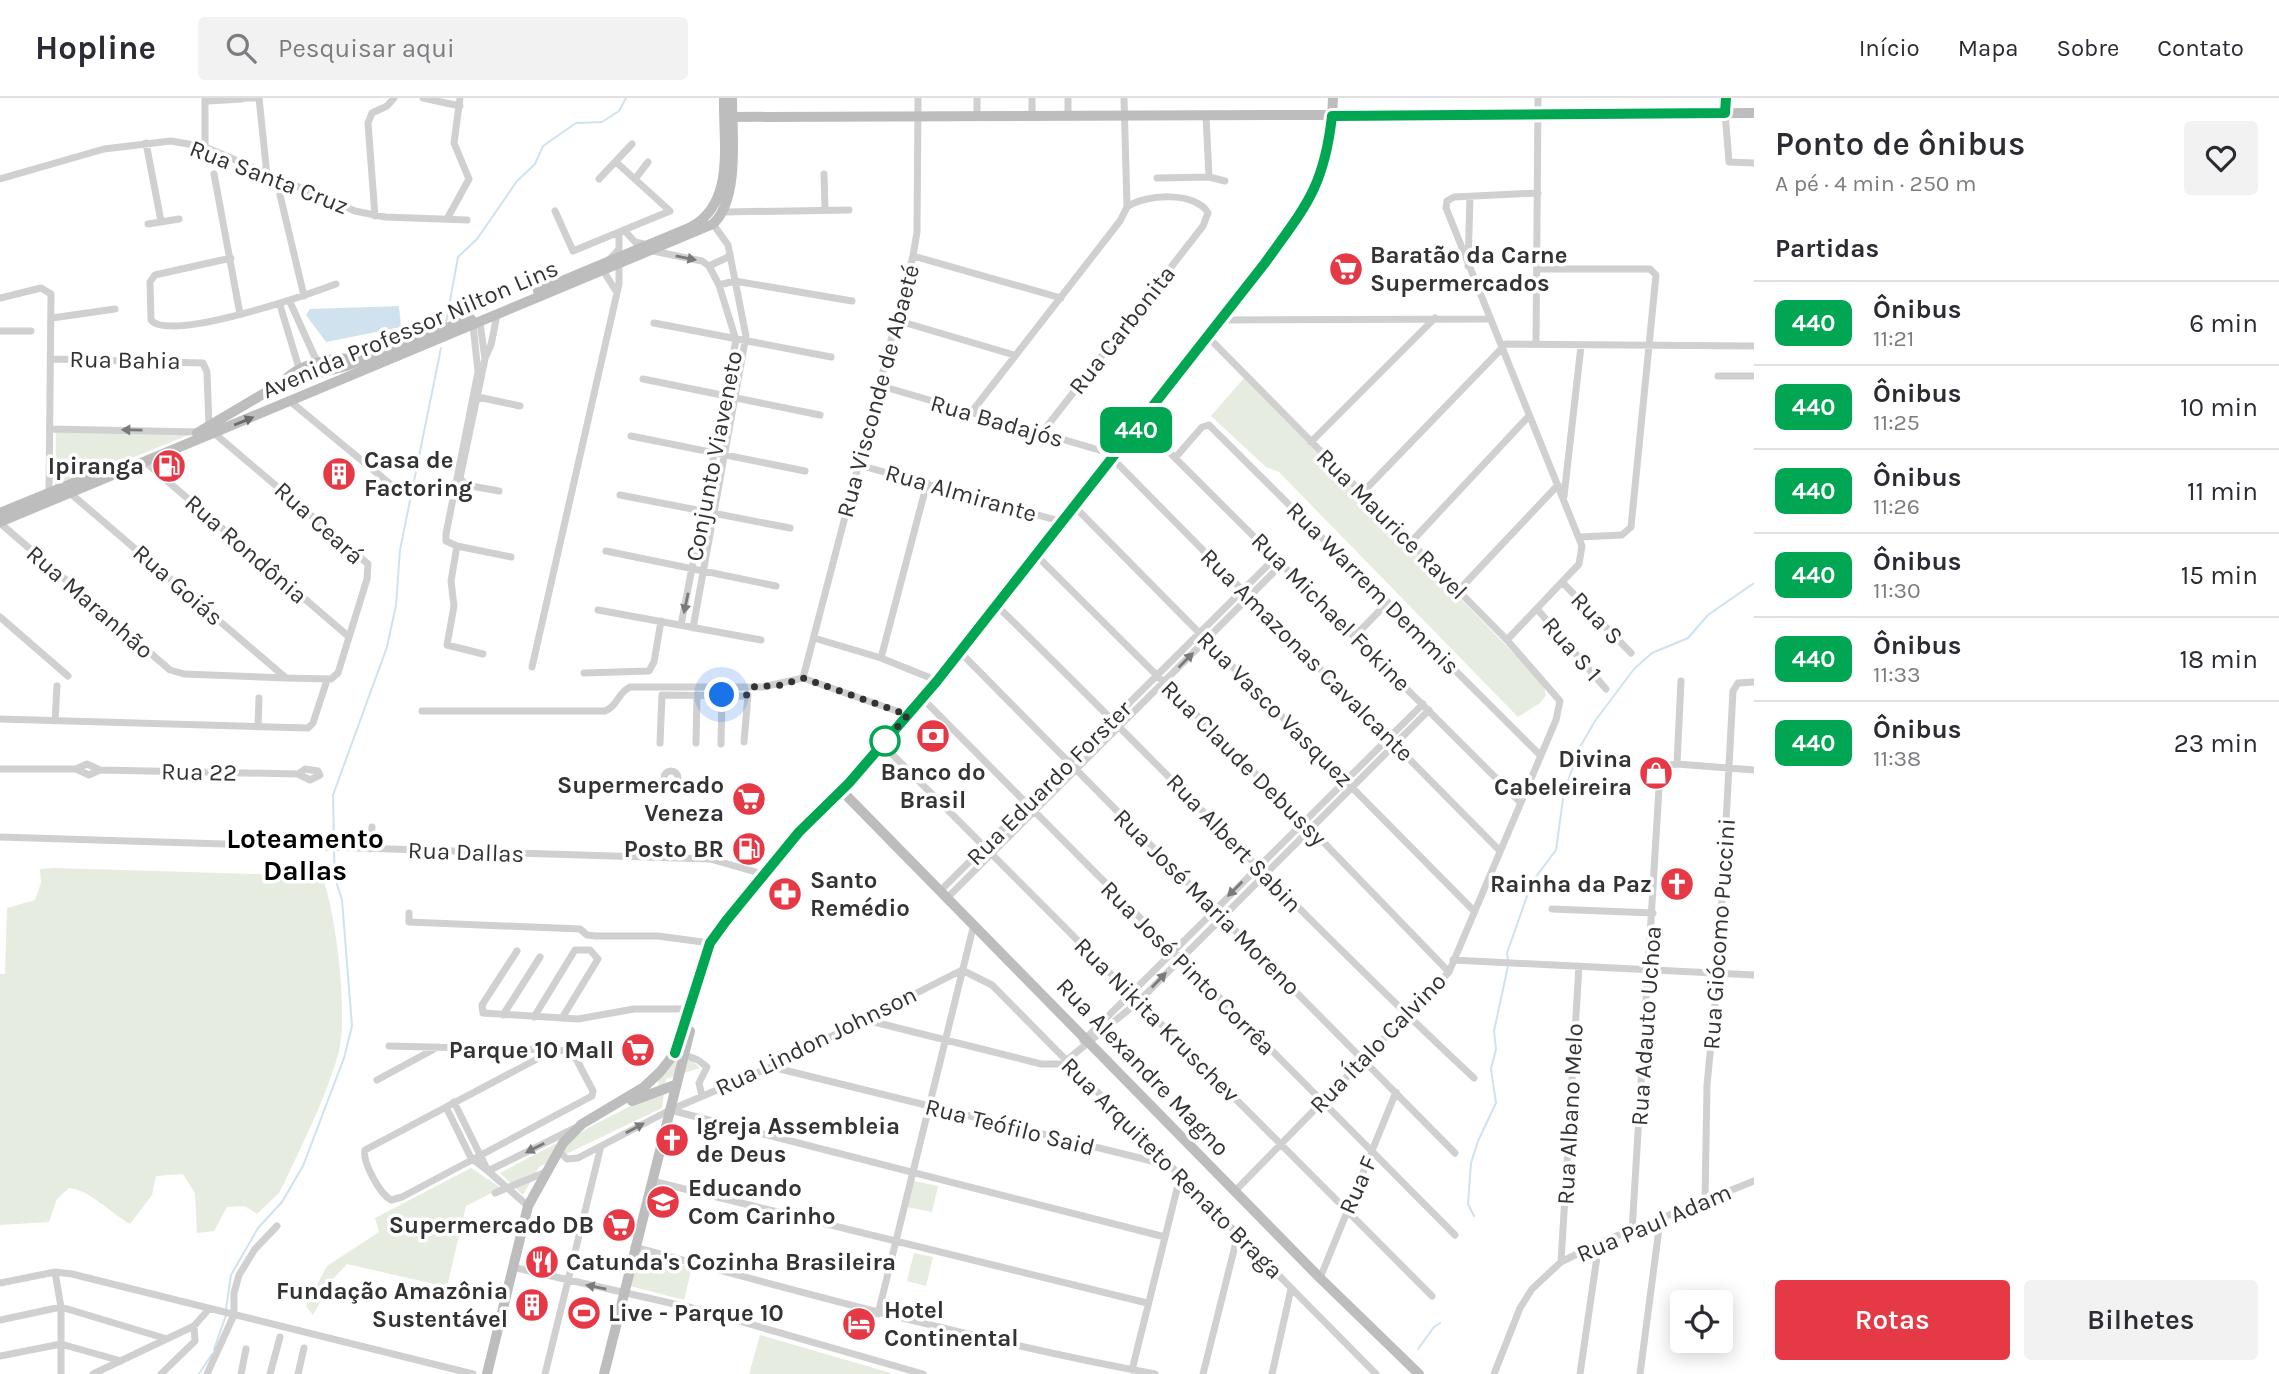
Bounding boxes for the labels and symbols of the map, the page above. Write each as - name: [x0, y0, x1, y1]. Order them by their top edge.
- street label: Rua Santa Cruz: [186, 134, 352, 220]
- place label: Baratão da Carne Supermercados: [1370, 241, 1567, 297]
- supermarket icon: Baratão da Carne Supermercados: [1327, 250, 1365, 288]
- one-way arrow: [675, 252, 697, 263]
- street label: Avenida Professor Nilton Lins: [258, 254, 562, 404]
- street label: Rua Carbonita: [1063, 260, 1181, 400]
- street label: Rua Visconde de Abaeté: [831, 261, 925, 521]
- street label: Rua Bahia: [69, 345, 181, 375]
- street label: Conjunto Viaveneto: [680, 348, 748, 564]
- street label: Rua Badajós: [927, 389, 1067, 453]
- line badge: 440: [1096, 407, 1176, 453]
- one-way arrow: [234, 415, 255, 426]
- one-way arrow: [121, 425, 143, 436]
- street label: Rua Maurice Ravel: [1311, 443, 1473, 605]
- place label: Casa de Factoring: [364, 446, 473, 502]
- fuel station icon: Ipiranga: [150, 447, 188, 485]
- place label: Ipiranga: [48, 452, 144, 480]
- building icon: Casa de Factoring: [320, 455, 358, 493]
- street label: Rua Almirante: [882, 458, 1040, 528]
- street label: Rua Ceará: [269, 476, 369, 570]
- street label: Rua Rondônia: [179, 488, 313, 610]
- street label: Rua Warrem Demmis: [1281, 496, 1465, 680]
- street label: Rua Michael Fokine: [1246, 527, 1416, 697]
- street label: Rua Goiás: [127, 538, 229, 632]
- street label: Rua Maranhão: [21, 539, 159, 665]
- street label: Rua Amazonas Cavalcante: [1195, 543, 1419, 767]
- street label: Rua S: [1565, 586, 1629, 650]
- one-way arrow: [680, 592, 691, 614]
- street label: Rua S 1: [1536, 611, 1608, 687]
- street label: Rua Vasco Vasquez: [1191, 625, 1359, 793]
- one-way arrow: [1177, 653, 1194, 669]
- street label: Rua Claude Debussy: [1155, 674, 1333, 852]
- your location: [704, 677, 739, 712]
- street label: Rua Eduardo Forster: [961, 695, 1137, 871]
- bank icon: Banco do Brasil: [914, 717, 952, 755]
- unlabelled marker: [870, 726, 900, 756]
- place label: Divina Cabeleireira: [1494, 745, 1632, 801]
- shop icon: Divina Cabeleireira: [1637, 754, 1675, 792]
- street label: Rua 22: [161, 757, 237, 787]
- place label: Banco do Brasil: [880, 758, 986, 814]
- street label: Rua Albert Sabin: [1161, 768, 1307, 918]
- place label: Supermercado Veneza: [557, 771, 724, 827]
- supermarket icon: Supermercado Veneza: [730, 780, 768, 818]
- street label: Rua José Maria Moreno: [1108, 803, 1306, 1001]
- street label: Rua Giócomo Puccini: [1697, 817, 1741, 1051]
- district label: Loteamento Dallas: [226, 822, 384, 887]
- fuel station icon: Posto BR: [730, 830, 768, 868]
- place label: Posto BR: [624, 835, 724, 863]
- street label: Rua Dallas: [407, 836, 525, 868]
- church icon: Rainha da Paz: [1658, 865, 1696, 903]
- place label: Santo Remédio: [810, 866, 910, 922]
- place label: Rainha da Paz: [1490, 870, 1652, 898]
- pharmacy icon: Santo Remédio: [766, 875, 804, 913]
- street label: Rua José Pinto Corrêa: [1095, 875, 1281, 1061]
- one-way arrow: [1227, 881, 1244, 897]
- street label: Rua Adauto Uchoa: [1625, 925, 1667, 1127]
- street label: Rua Nikita Kruschev: [1069, 932, 1245, 1108]
- street label: Rua Ítalo Calvino: [1303, 966, 1452, 1119]
- street label: Rua Alexandre Magno: [1051, 972, 1235, 1162]
- one-way arrow: [1150, 972, 1167, 989]
- street label: Rua Lindon Johnson: [711, 980, 921, 1102]
- street label: Rua Albano Melo: [1551, 1022, 1589, 1206]
- supermarket icon: Parque 10 Mall: [619, 1031, 657, 1069]
- place label: Parque 10 Mall: [449, 1036, 614, 1064]
- street label: Rua Arquiteto Renato Braga: [1055, 1051, 1289, 1285]
- street label: Rua Teófilo Said: [922, 1092, 1098, 1162]
- place label: Igreja Assembleia de Deus: [696, 1112, 900, 1168]
- church icon: Igreja Assembleia de Deus: [653, 1121, 691, 1159]
- one-way arrow: [625, 1122, 645, 1134]
- one-way arrow: [525, 1142, 545, 1153]
- street label: Rua F: [1333, 1152, 1383, 1218]
- place label: Educando Com Carinho: [688, 1174, 836, 1230]
- street label: Rua Paul Adam: [1572, 1178, 1736, 1268]
- school or university icon: Educando Com Carinho: [644, 1183, 682, 1221]
- supermarket icon: Supermercado DB: [600, 1206, 638, 1244]
- place label: Supermercado DB: [389, 1211, 594, 1239]
- restaurant icon: Catunda's Cozinha Brasileira: [523, 1243, 561, 1281]
- place label: Catunda's Cozinha Brasileira: [566, 1248, 896, 1276]
- place label: Fundação Amazônia Sustentável: [276, 1277, 508, 1333]
- one-way arrow: [585, 1281, 607, 1292]
- building icon: Fundação Amazônia Sustentável: [513, 1286, 551, 1324]
- sports icon: Live - Parque 10: [565, 1294, 603, 1332]
- place label: Hotel Continental: [884, 1296, 1019, 1352]
- place label: Live - Parque 10: [608, 1299, 784, 1327]
- hotel icon: Hotel Continental: [840, 1305, 878, 1343]

